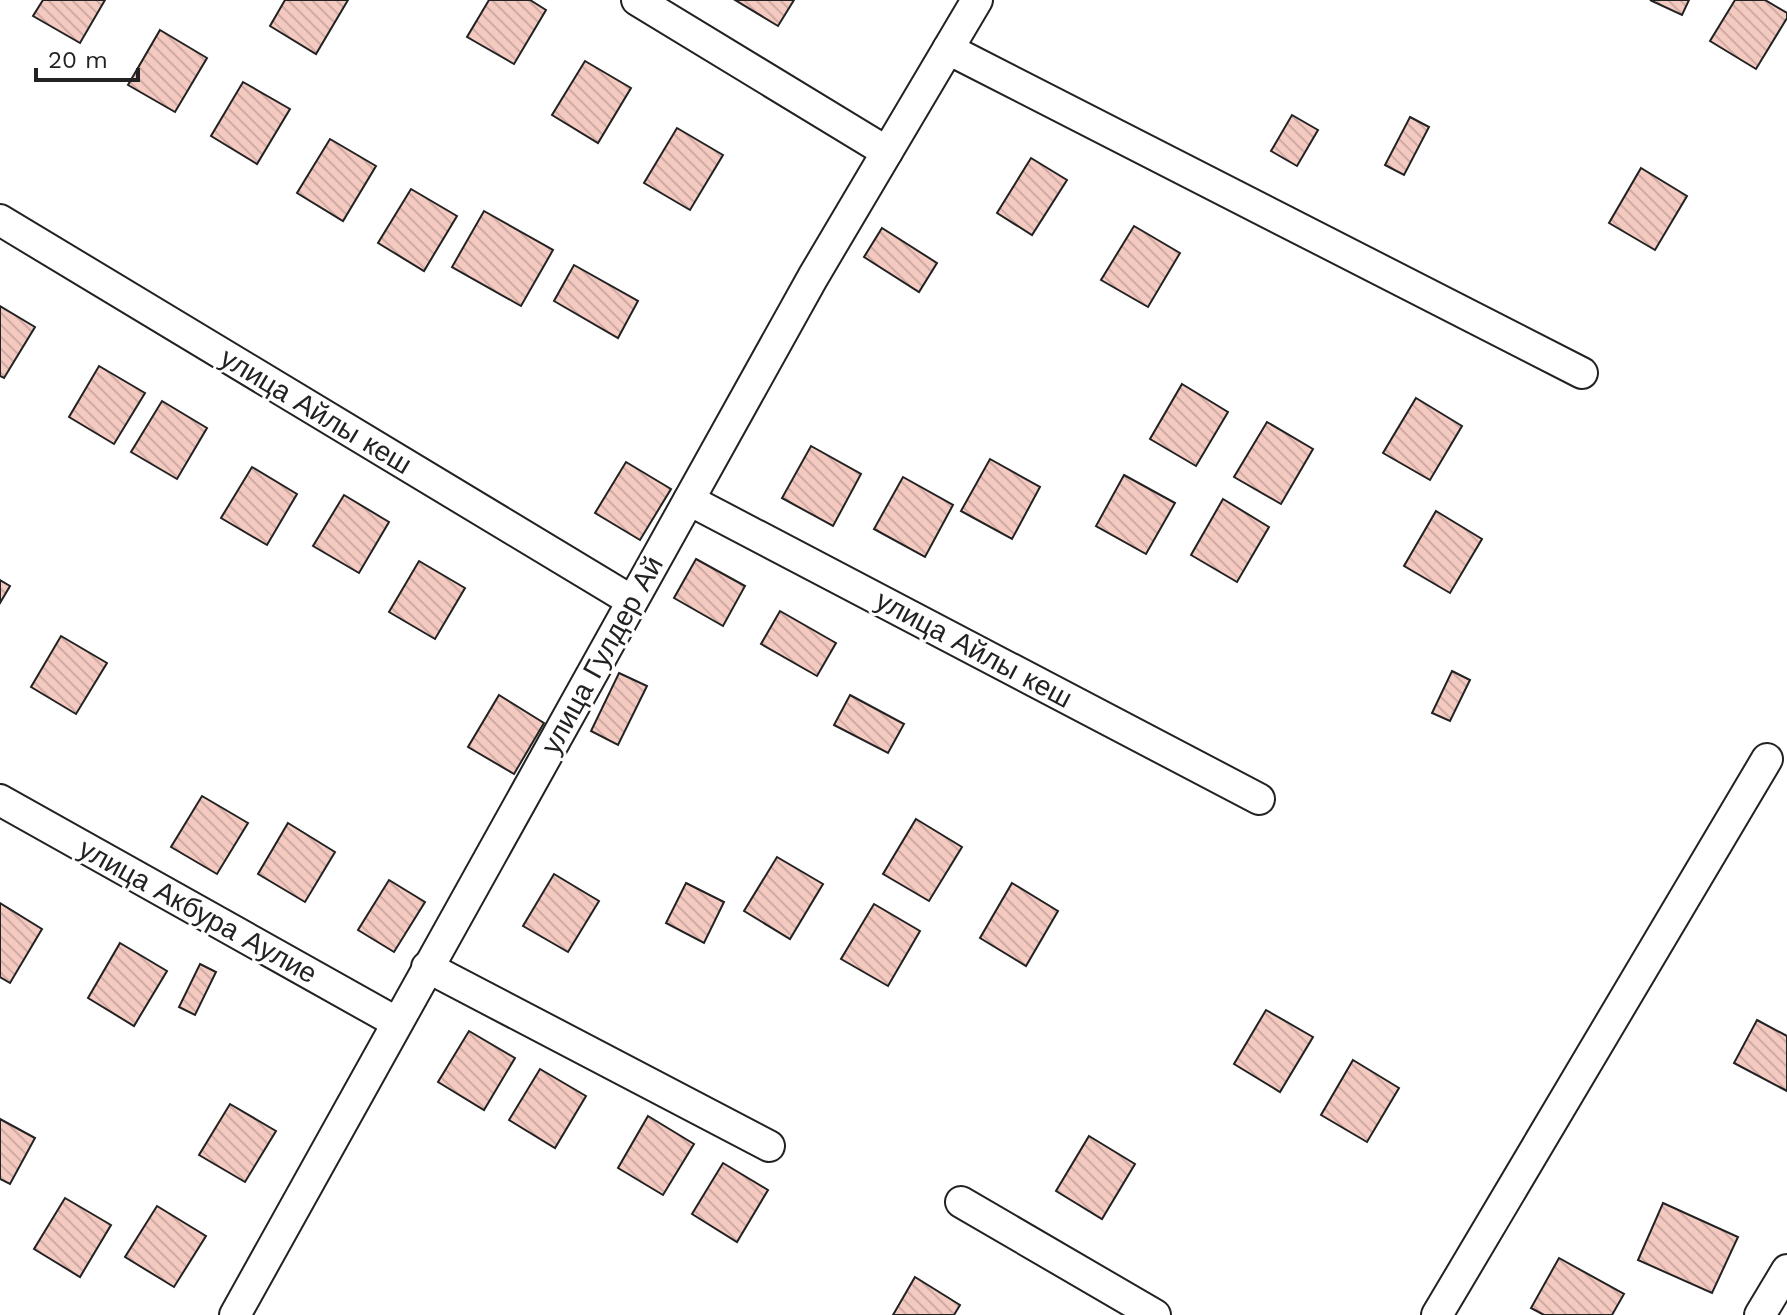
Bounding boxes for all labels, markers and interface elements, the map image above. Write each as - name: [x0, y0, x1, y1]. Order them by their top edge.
- scale bar: [36, 32, 138, 82]
- text: 20 m: [48, 46, 108, 74]
- street label: улица Айлы кеш: [214, 341, 418, 481]
- street label: улица Гулдер Ай: [534, 550, 670, 760]
- street label: улица Айлы кеш: [870, 583, 1078, 715]
- street label: улица Акбура Аулие: [73, 832, 323, 990]

